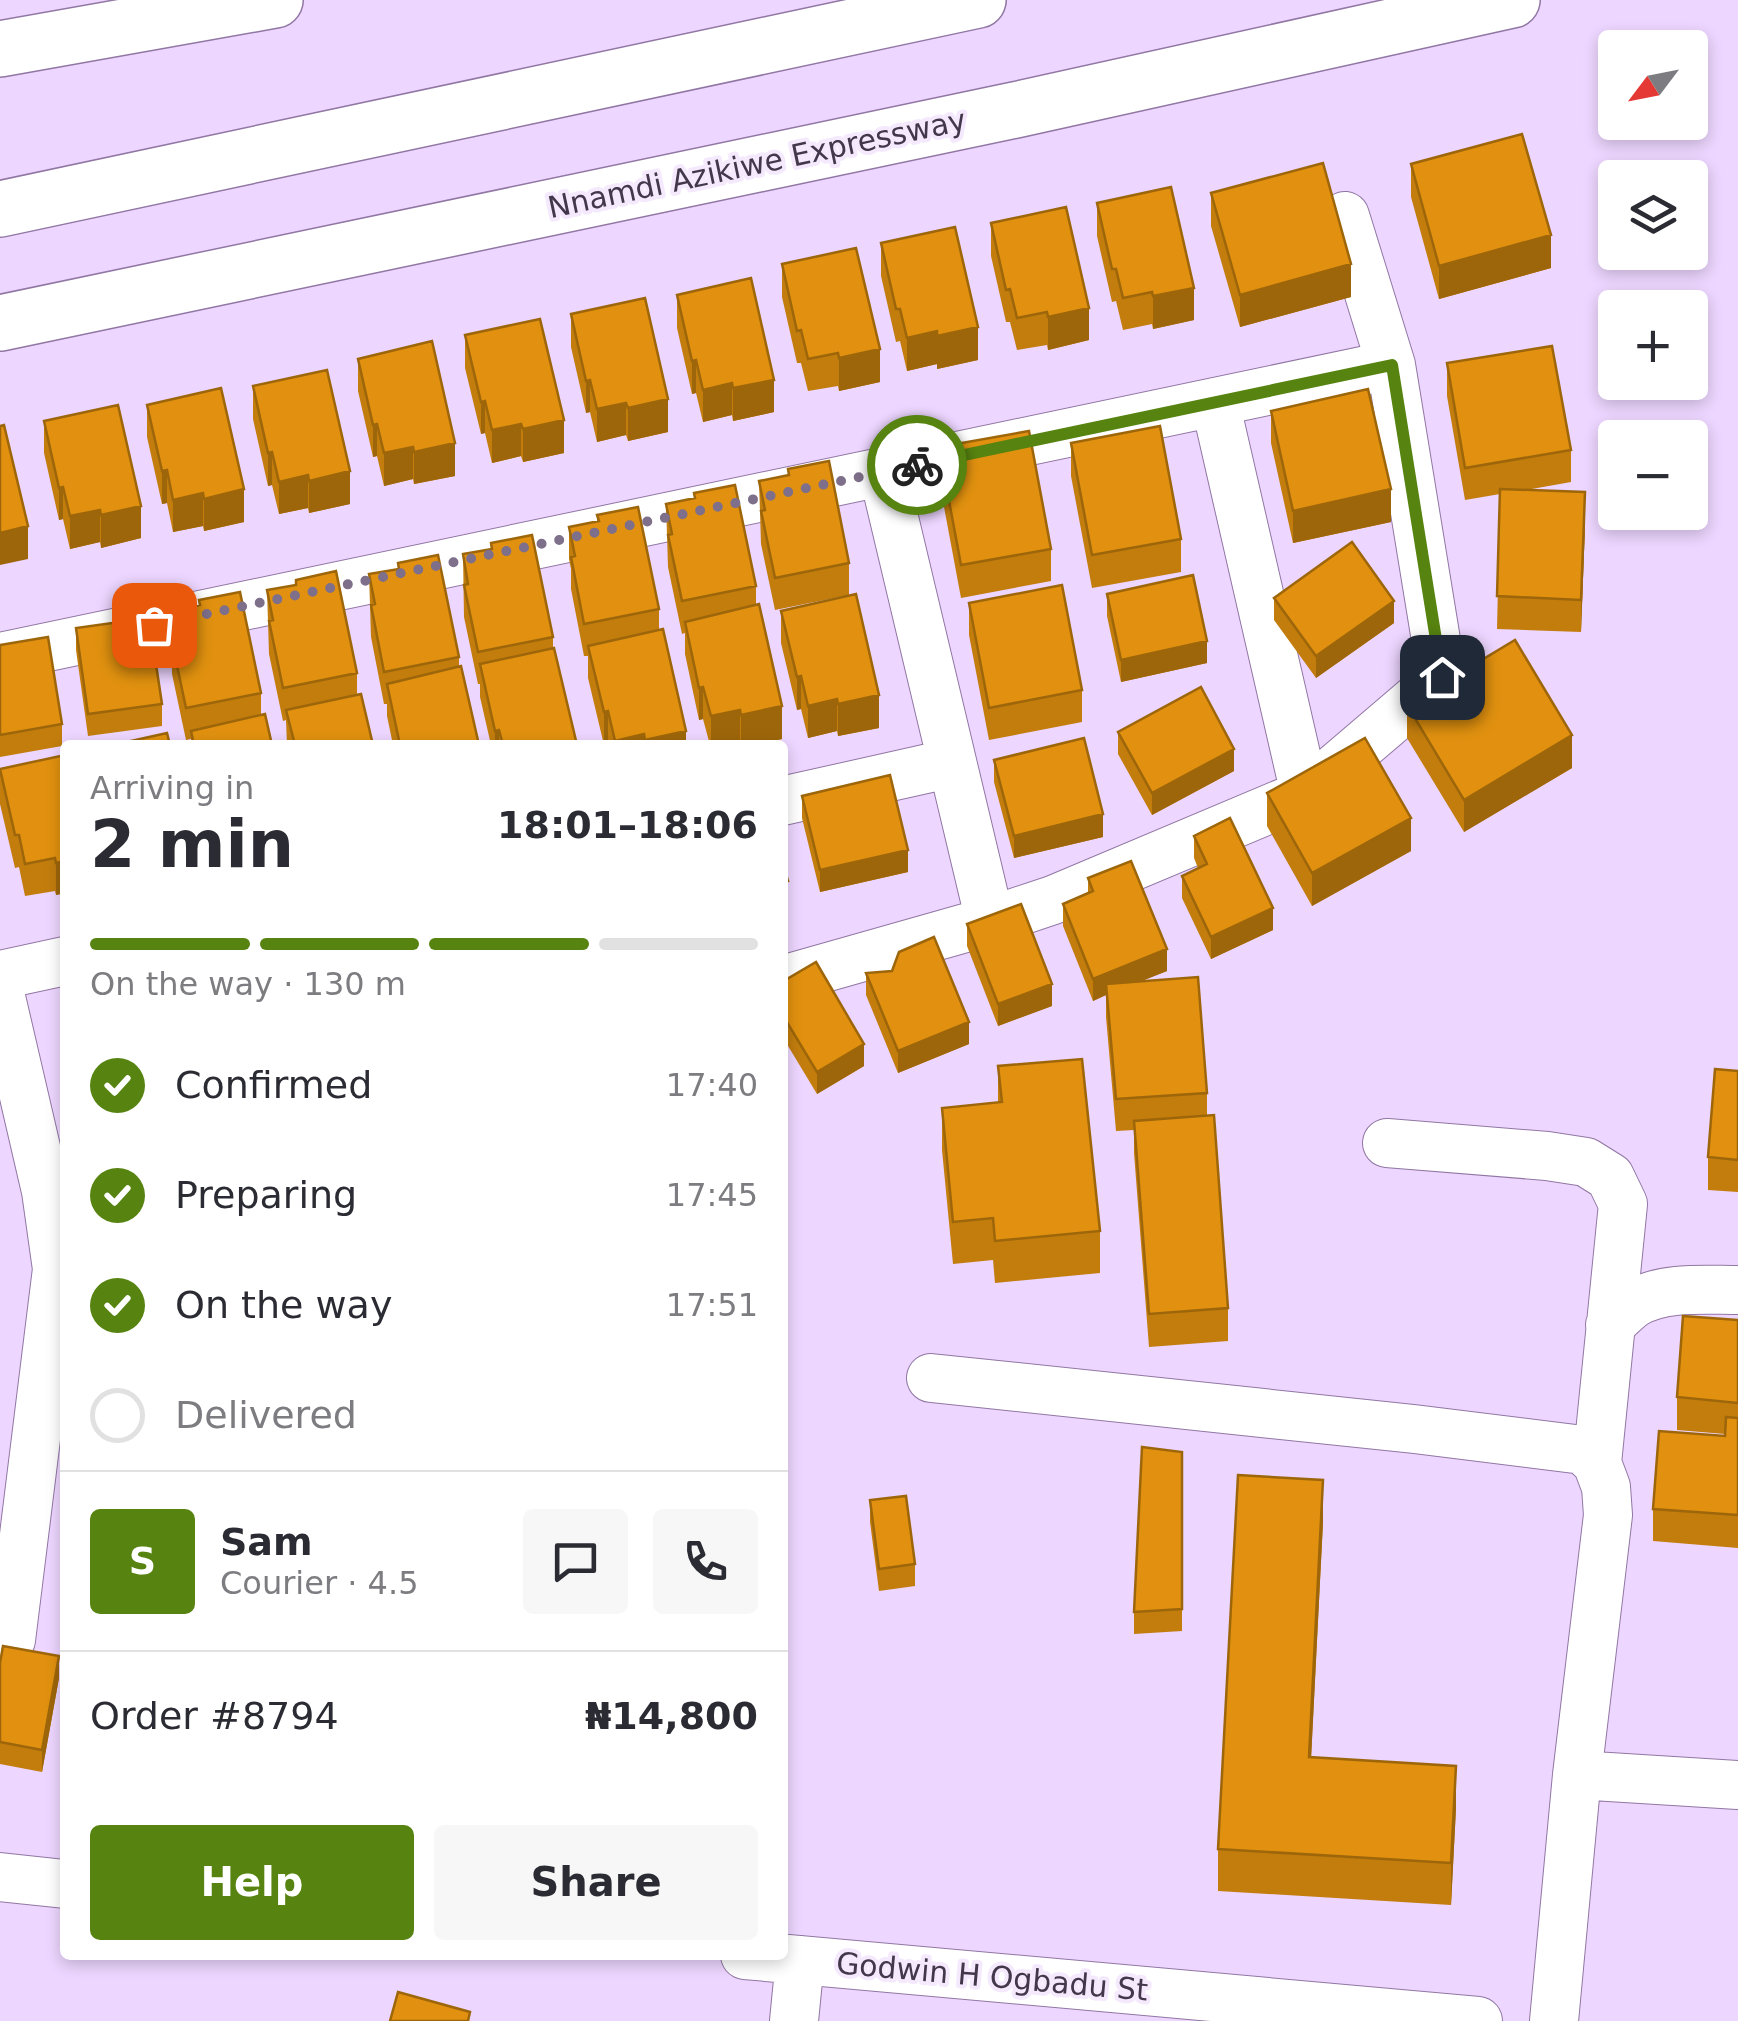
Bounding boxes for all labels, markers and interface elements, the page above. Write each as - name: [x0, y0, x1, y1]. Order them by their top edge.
- north arrow: [1598, 30, 1708, 140]
- map controls: [1598, 30, 1708, 530]
- street label: Nnamdi Azikiwe Expressway: [545, 102, 969, 225]
- button: layers: [1598, 160, 1708, 270]
- button: +: [1598, 290, 1708, 400]
- courier: [867, 415, 967, 515]
- button: −: [1598, 420, 1708, 530]
- icon: bike: [890, 438, 945, 493]
- pin: [112, 583, 197, 668]
- icon: bag: [127, 598, 182, 653]
- pin: [1400, 635, 1485, 720]
- icon: home: [1415, 650, 1470, 705]
- text: Arriving in: [90, 769, 254, 807]
- text: 18:01–18:06: [497, 803, 758, 847]
- text: 2 min: [90, 807, 294, 882]
- text: On the way · 130 m: [90, 965, 406, 1003]
- icon: check: [90, 1058, 145, 1113]
- text: Confirmed: [175, 1063, 372, 1107]
- text: 17:40: [666, 1066, 758, 1104]
- icon: check: [90, 1168, 145, 1223]
- text: Preparing: [175, 1173, 357, 1217]
- text: 17:45: [666, 1176, 758, 1214]
- icon: check: [90, 1278, 145, 1333]
- text: On the way: [175, 1283, 392, 1327]
- text: 17:51: [666, 1286, 758, 1324]
- text: Delivered: [175, 1393, 357, 1437]
- button: chat: [523, 1509, 628, 1614]
- button: phone: [653, 1509, 758, 1614]
- text: Sam: [220, 1520, 313, 1564]
- text: S: [129, 1539, 156, 1583]
- text: Courier · 4.5: [220, 1564, 419, 1602]
- text: Order #8794: [90, 1694, 339, 1738]
- text: ₦14,800: [585, 1694, 758, 1738]
- button: Help: [90, 1825, 414, 1940]
- button: Share: [434, 1825, 758, 1940]
- street label: Godwin H Ogbadu St: [835, 1945, 1150, 2008]

